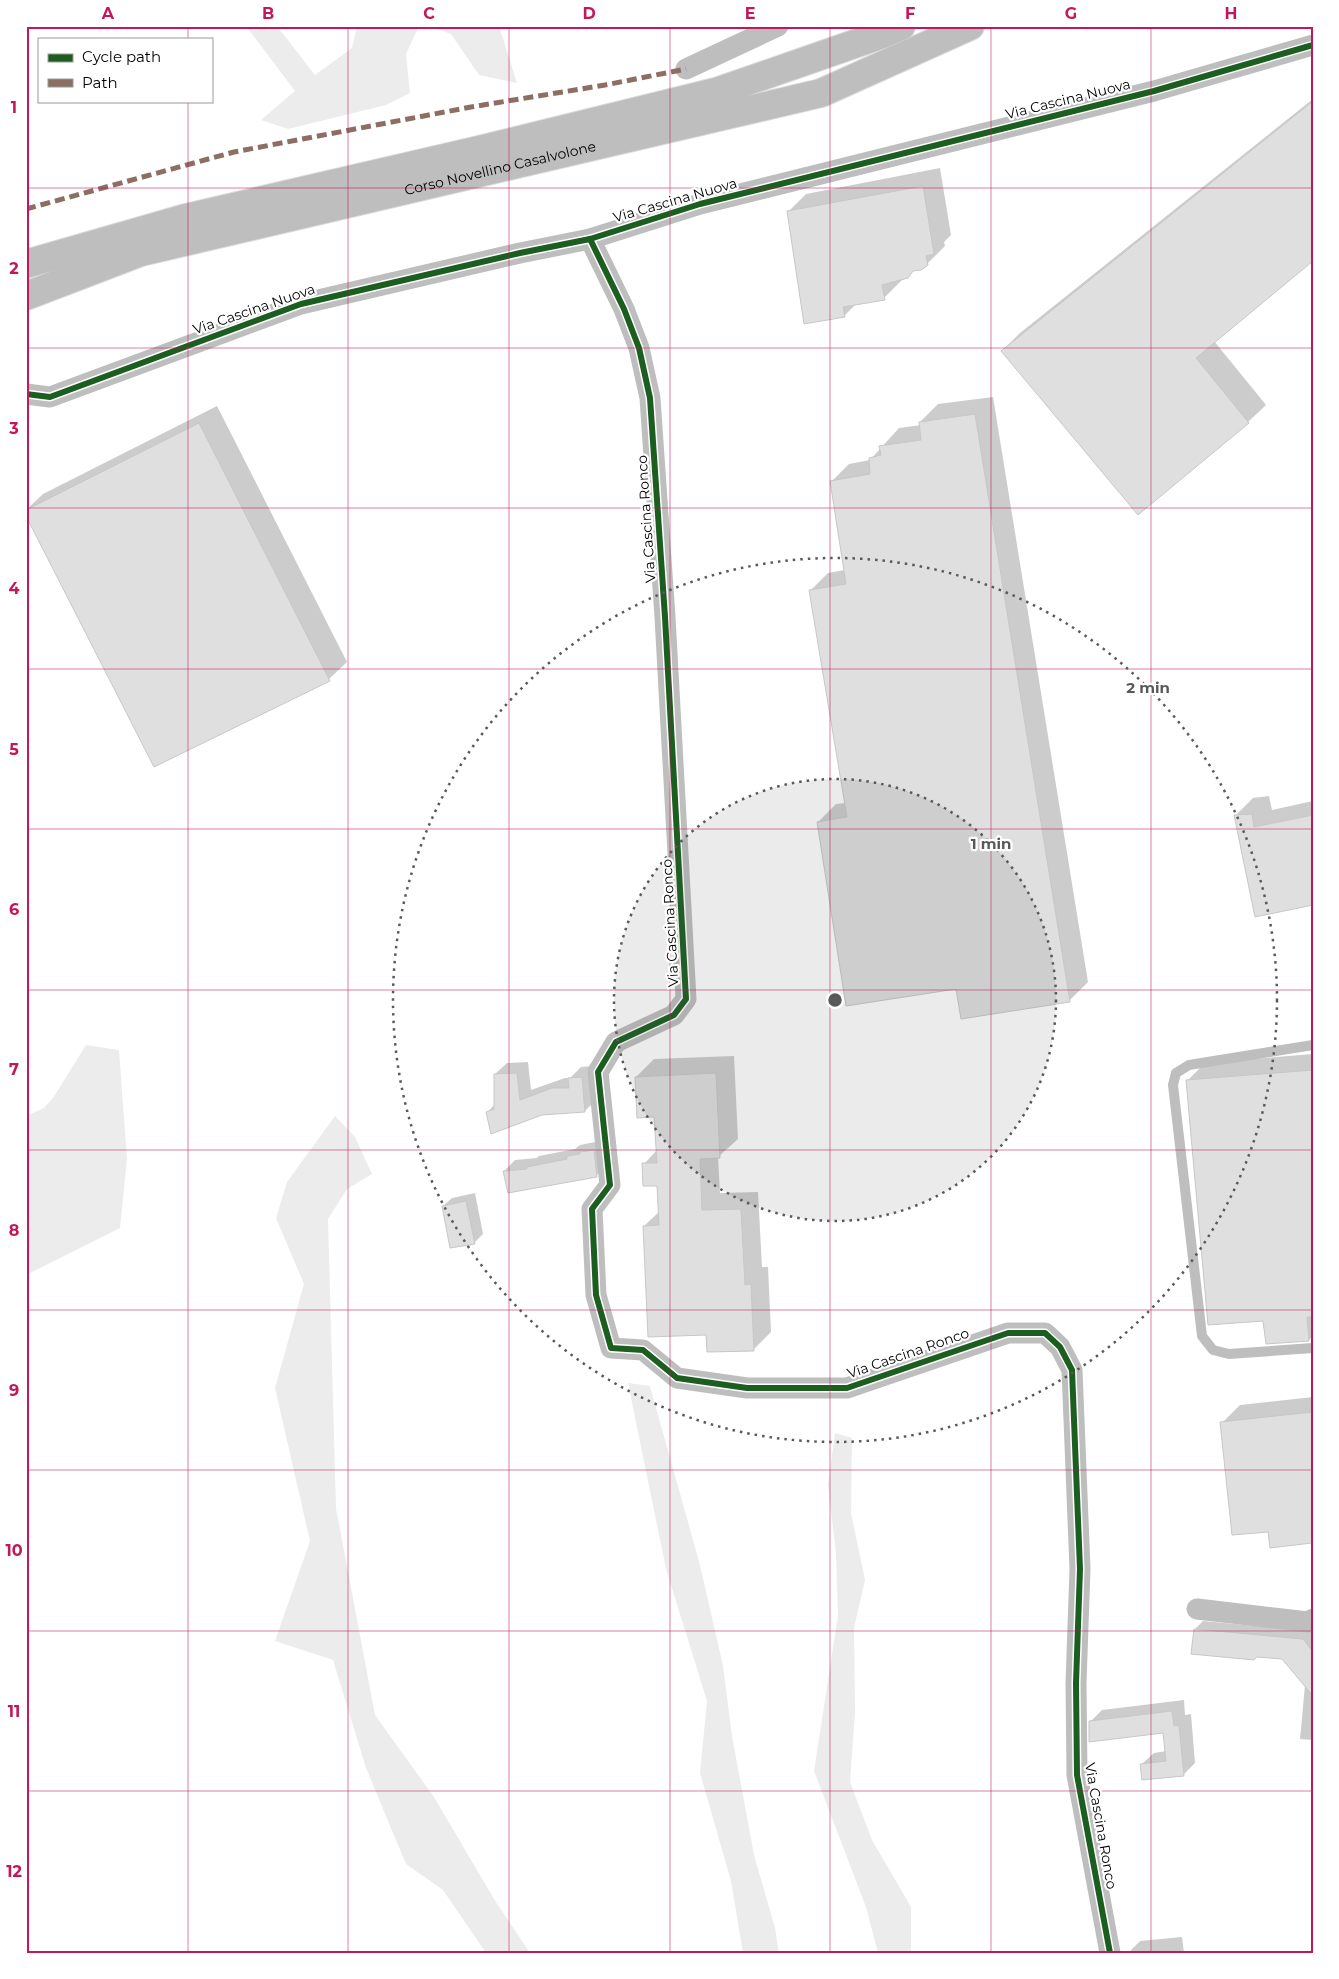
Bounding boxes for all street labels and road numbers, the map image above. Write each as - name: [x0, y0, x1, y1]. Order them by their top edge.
- street label: Via Cascina Nuova: [1004, 75, 1132, 123]
- street label: Corso Novellino Casalvolone: [403, 137, 598, 199]
- street label: Via Cascina Nuova: [611, 174, 739, 226]
- street label: Via Cascina Nuova: [191, 280, 317, 338]
- street label: Via Cascina Ronco: [633, 454, 659, 583]
- street label: Via Cascina Ronco: [658, 858, 682, 987]
- street label: Via Cascina Ronco: [845, 1324, 972, 1382]
- street label: Via Cascina Ronco: [1081, 1761, 1121, 1891]

